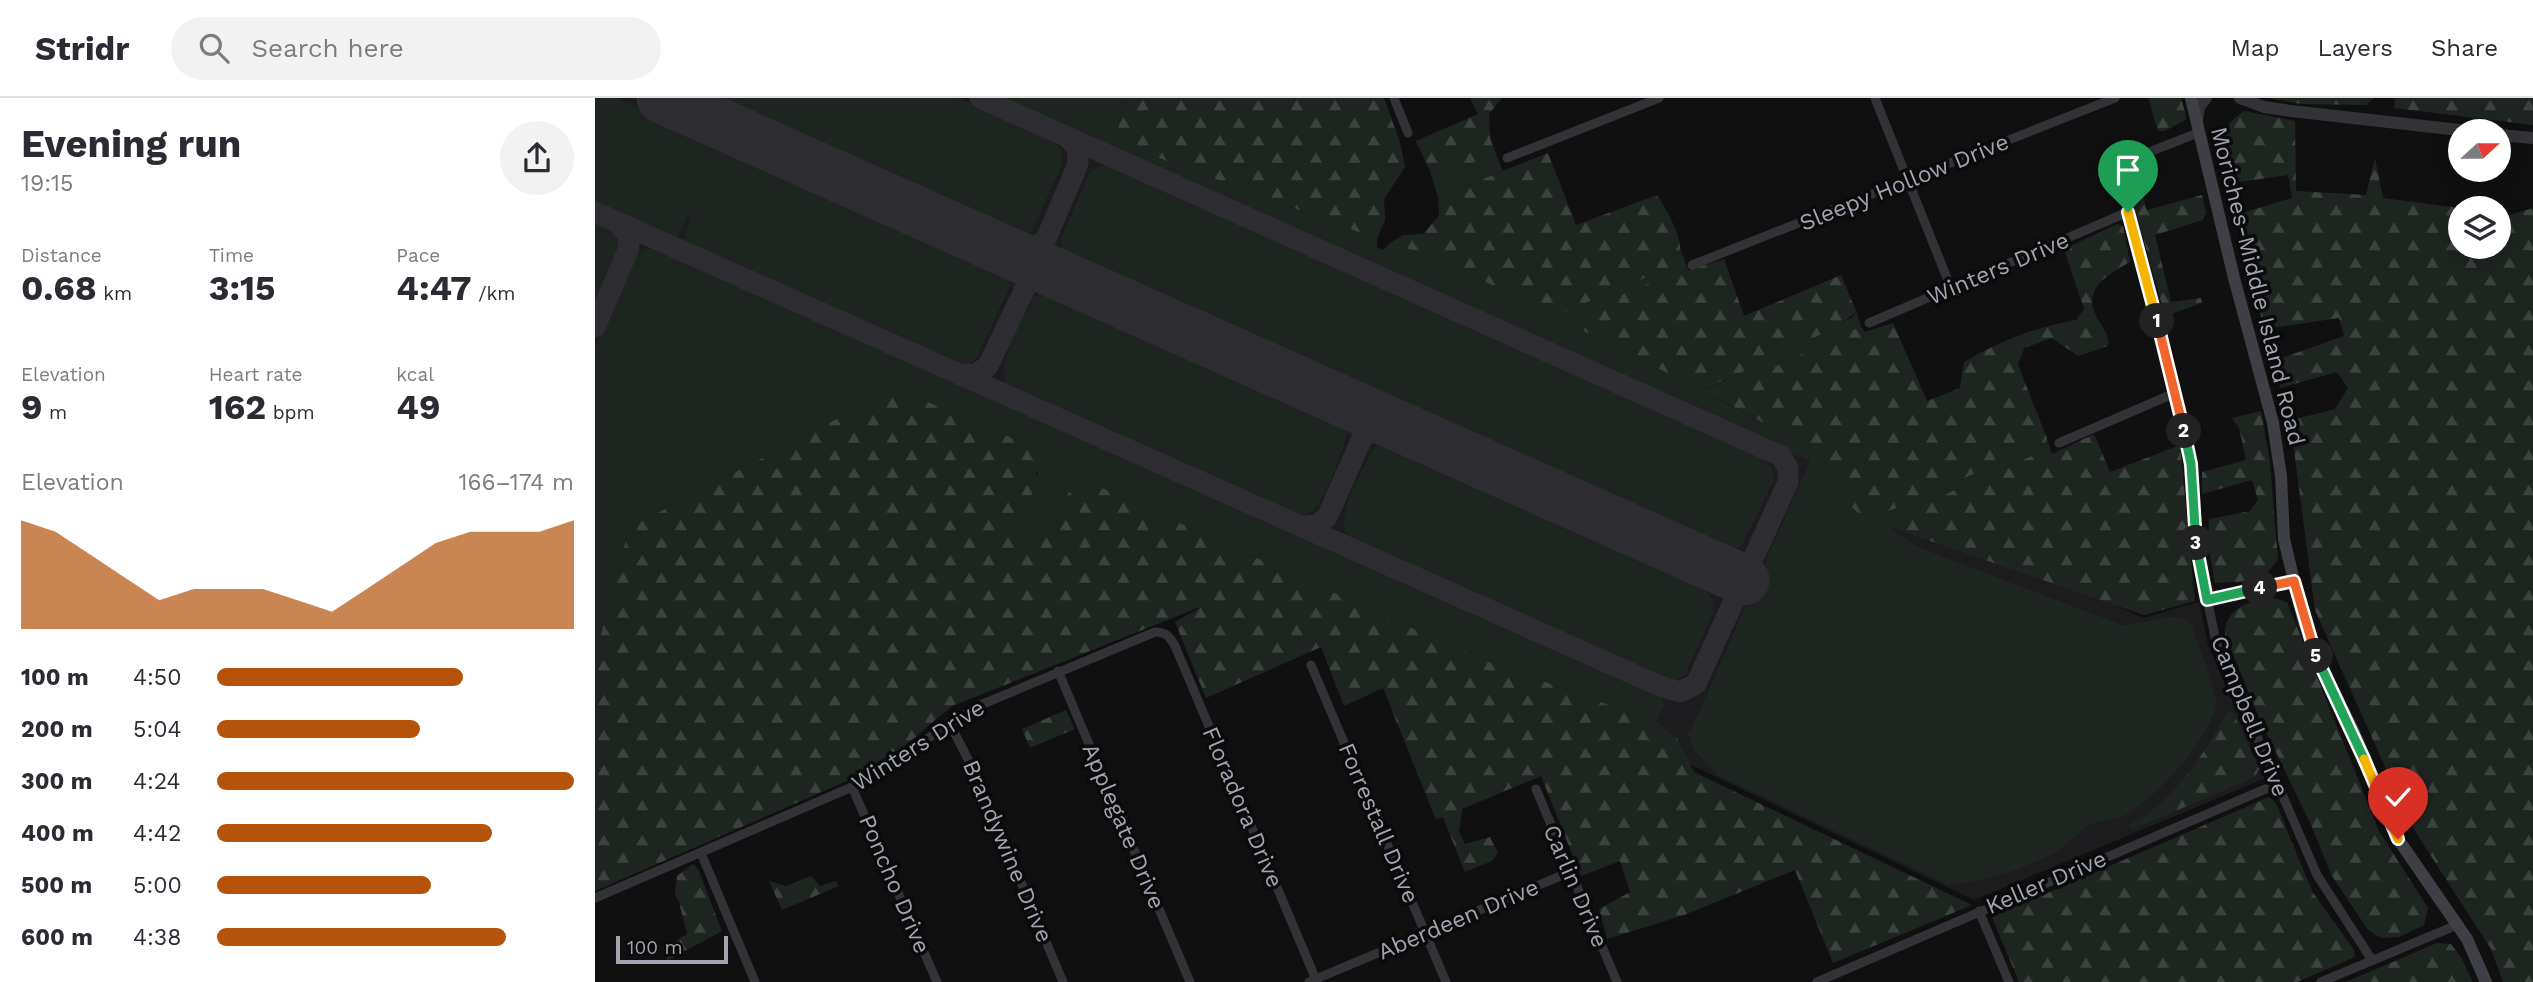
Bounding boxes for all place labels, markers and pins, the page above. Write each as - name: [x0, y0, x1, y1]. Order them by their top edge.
- pin: [2098, 140, 2158, 212]
- pin: 1: [2139, 304, 2175, 339]
- pin: 2: [2167, 414, 2201, 448]
- pin: 3: [2179, 526, 2213, 560]
- pin: 4: [2243, 570, 2277, 606]
- pin: 5: [2299, 638, 2333, 674]
- pin: [2368, 767, 2428, 839]

